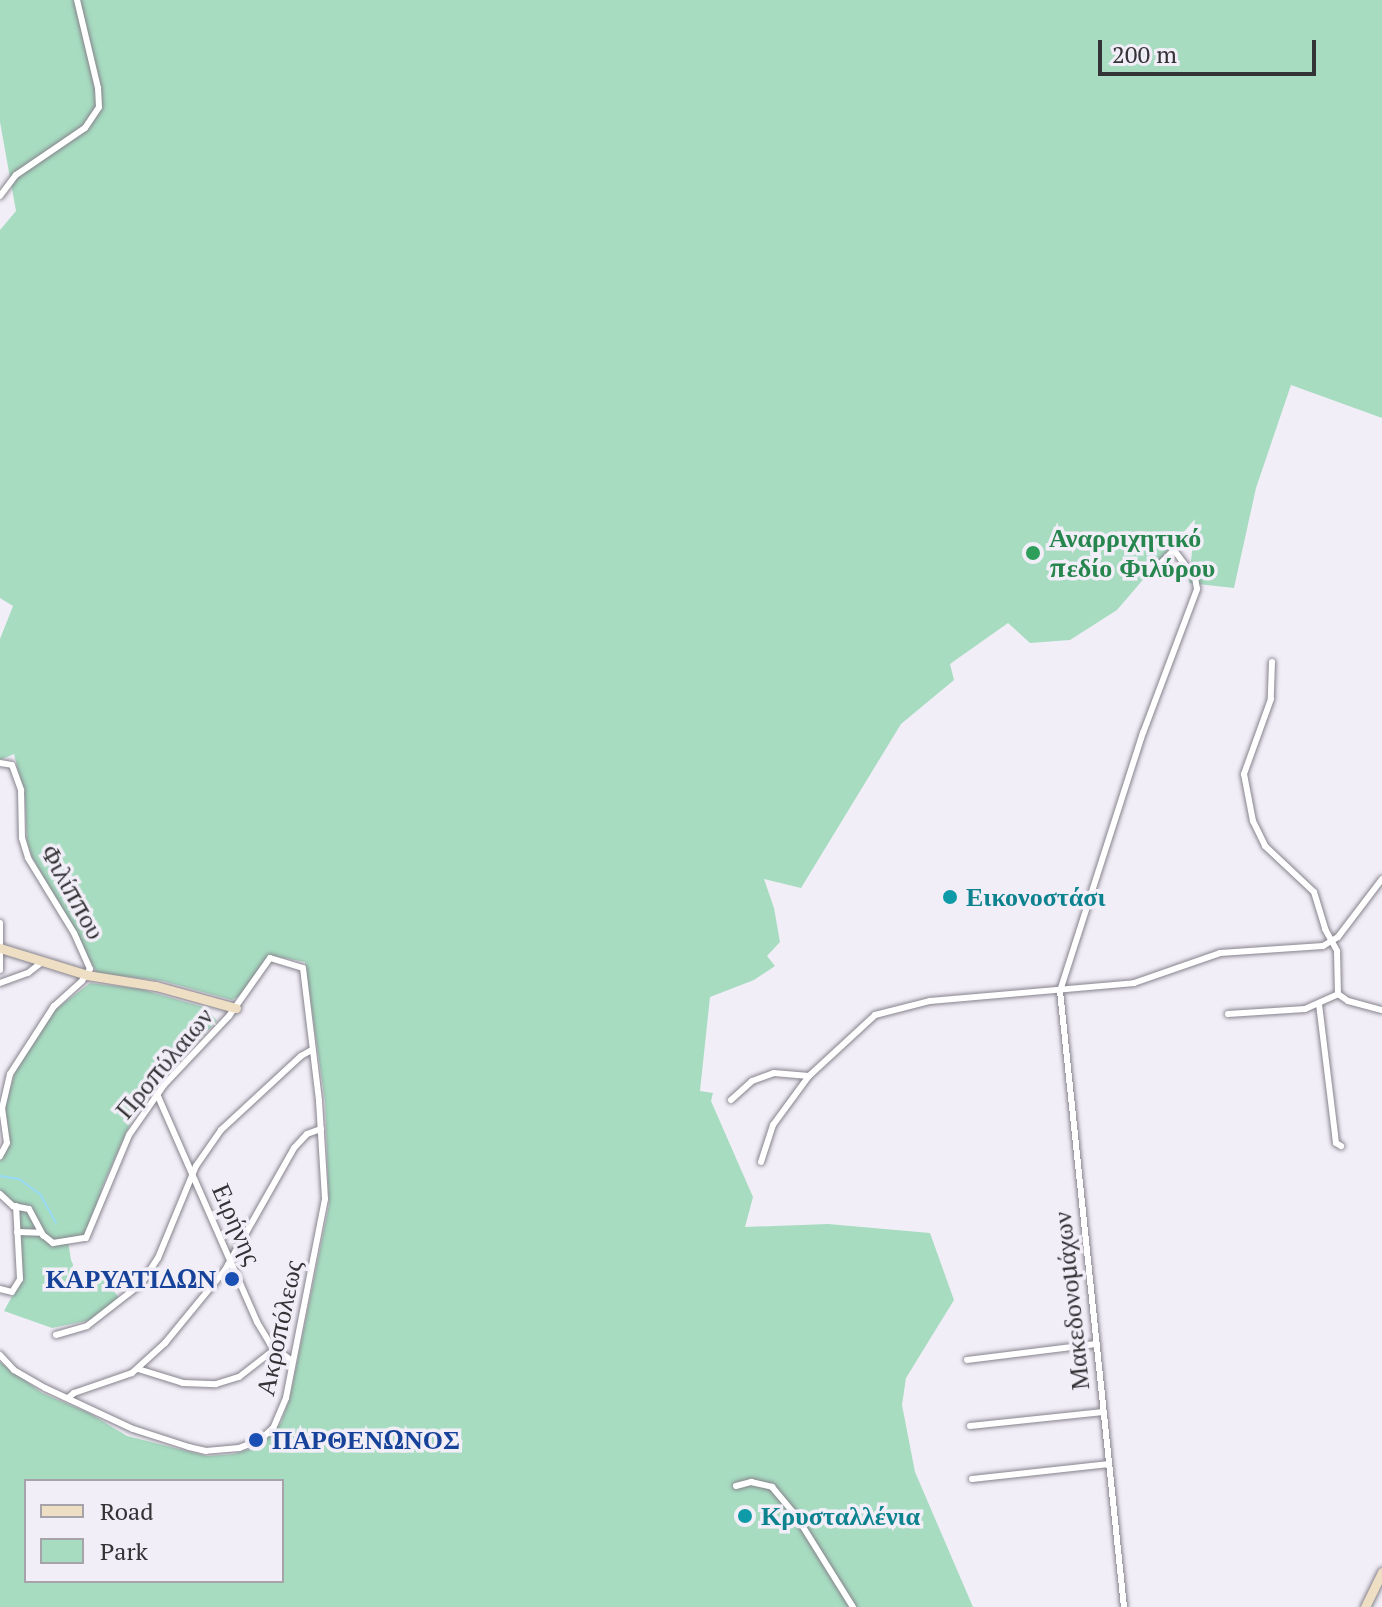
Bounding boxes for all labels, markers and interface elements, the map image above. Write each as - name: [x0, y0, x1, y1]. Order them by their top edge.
- scale bar: [1102, 24, 1320, 74]
- text: 200 m: [1112, 38, 1177, 70]
- place label: Αναρριχητικό πεδίο Φιλύρου: [1049, 522, 1215, 584]
- marker: Αναρριχητικό πεδίο Φιλύρου: [1024, 544, 1042, 562]
- street label: Φιλίππου: [34, 839, 112, 945]
- place label: Εικονοστάσι: [966, 881, 1106, 913]
- marker: Εικονοστάσι: [941, 888, 959, 906]
- street label: Προπύλαιων: [108, 1001, 220, 1125]
- street label: Ειρήνης: [205, 1179, 269, 1269]
- street label: Μακεδονομάχων: [1046, 1210, 1096, 1392]
- street label: Ακροπόλεως: [249, 1257, 309, 1399]
- place label: ΚΑΡΥΑΤΙΔΩΝ: [45, 1263, 216, 1295]
- marker: ΚΑΡΥΑΤΙΔΩΝ: [223, 1270, 241, 1288]
- place label: ΠΑΡΘΕΝΩΝΟΣ: [272, 1424, 460, 1456]
- marker: ΠΑΡΘΕΝΩΝΟΣ: [247, 1431, 265, 1449]
- legend: [24, 1479, 284, 1583]
- text: Road: [100, 1495, 154, 1527]
- place label: Κρυσταλλένια: [761, 1500, 920, 1532]
- marker: Κρυσταλλένια: [736, 1507, 754, 1525]
- text: Park: [100, 1535, 148, 1567]

